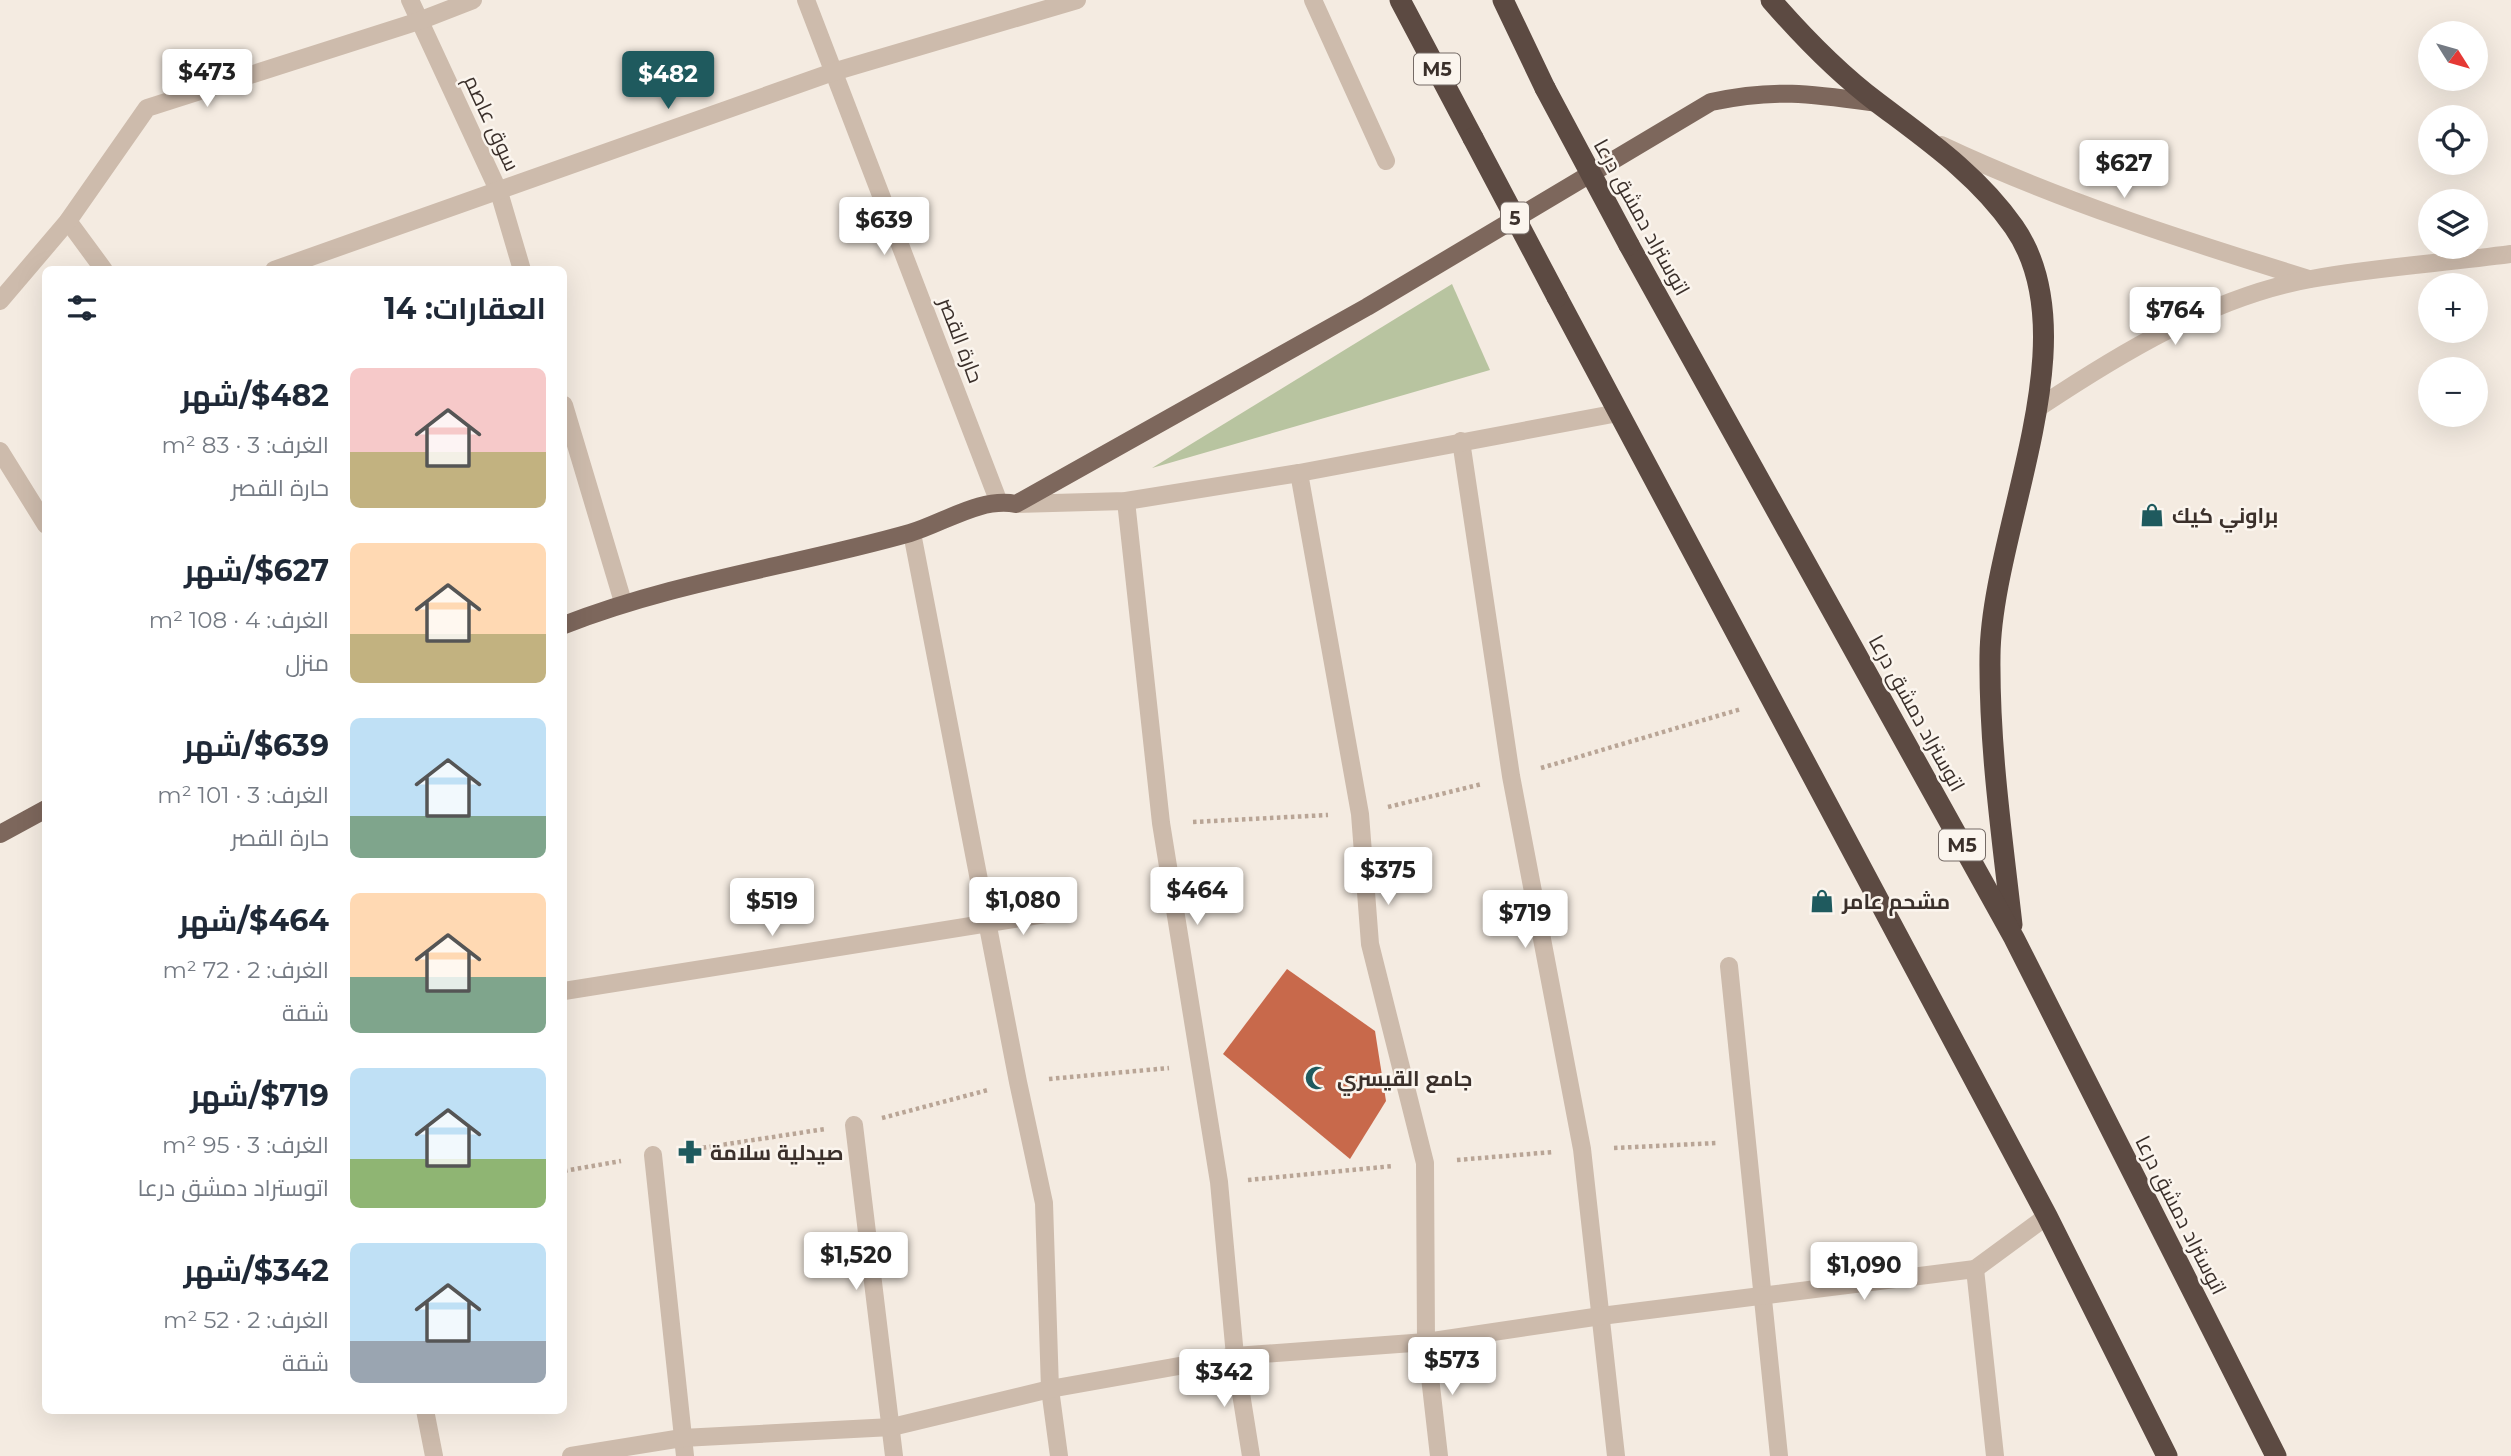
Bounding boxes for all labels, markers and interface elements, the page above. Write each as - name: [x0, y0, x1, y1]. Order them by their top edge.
- north arrow: [2418, 21, 2488, 91]
- map controls: [2418, 21, 2488, 427]
- pin: $473: [166, 50, 248, 109]
- pin: $482: [627, 52, 709, 111]
- road number: M5: [1414, 54, 1460, 85]
- text: $473: [178, 58, 236, 86]
- text: $482: [638, 60, 698, 88]
- street label: سوق عاصم: [457, 71, 525, 176]
- button: locate: [2418, 105, 2488, 175]
- street label: اتوستراد دمشق درعا: [1588, 134, 1695, 300]
- pin: $627: [2083, 140, 2165, 200]
- text: $627: [2095, 149, 2153, 177]
- button: layers: [2418, 189, 2488, 259]
- pin: $639: [843, 198, 925, 257]
- road number: 5: [1501, 202, 1529, 233]
- text: $639: [855, 206, 913, 234]
- button: +: [2418, 273, 2488, 343]
- pin: $764: [2134, 288, 2216, 347]
- icon: filters: [63, 289, 101, 327]
- text: العقارات: 14: [384, 290, 546, 327]
- street label: حارة القصر: [933, 293, 989, 386]
- text: $764: [2146, 296, 2204, 324]
- button: −: [2418, 357, 2488, 427]
- text: $482/شهر: [181, 377, 329, 414]
- icon: home: [406, 396, 490, 480]
- text: الغرف: 3 · 83 m²: [161, 431, 329, 459]
- text: حارة القصر: [231, 474, 329, 502]
- shop icon: براوني كيك: [2138, 501, 2166, 529]
- place label: براوني كيك: [2172, 503, 2278, 533]
- text: $627/شهر: [184, 552, 329, 589]
- icon: home: [406, 571, 490, 655]
- text: الغرف: 4 · 108 m²: [149, 606, 329, 634]
- street label: اتوستراد دمشق درعا: [1863, 630, 1970, 796]
- text: منزل: [285, 649, 329, 677]
- text: $639/شهر: [183, 727, 329, 764]
- icon: home: [406, 746, 490, 830]
- text: الغرف: 3 · 101 m²: [157, 781, 329, 809]
- text: حارة القصر: [231, 824, 329, 852]
- road number: M5: [1939, 830, 1985, 860]
- pin: $375: [1347, 848, 1429, 907]
- text: $375: [1360, 856, 1416, 884]
- pin: $464: [1156, 867, 1238, 927]
- text: $464: [1166, 876, 1228, 904]
- pin: $519: [731, 878, 813, 938]
- pin: $1,080: [966, 878, 1080, 937]
- text: $1,080: [985, 886, 1061, 914]
- text: $519: [746, 887, 798, 915]
- shop icon: مشحم عامر: [1808, 887, 1836, 915]
- place label: مشحم عامر: [1841, 889, 1950, 916]
- pin: $719: [1484, 890, 1566, 950]
- text: $719: [1499, 899, 1551, 927]
- text: $464/شهر: [179, 902, 329, 939]
- icon: home: [406, 921, 490, 1005]
- text: الغرف: 2 · 72 m²: [162, 956, 329, 984]
- text: شقة: [282, 999, 329, 1027]
- mosque icon: جامع القيسري: [1303, 1064, 1331, 1092]
- place label: جامع القيسري: [1337, 1066, 1473, 1096]
- text: $719/شهر: [190, 1077, 329, 1114]
- icon: home: [406, 1096, 490, 1180]
- text: الغرف: 3 · 95 m²: [162, 1131, 329, 1159]
- street label: اتوستراد دمشق درعا: [2129, 1131, 2232, 1299]
- pharmacy icon: صيدلية سلامة: [676, 1138, 704, 1166]
- place label: صيدلية سلامة: [710, 1140, 844, 1165]
- text: اتوستراد دمشق درعا: [138, 1174, 329, 1202]
- pin: $1,520: [799, 1232, 913, 1292]
- text: $1,520: [820, 1241, 892, 1269]
- pin: $1,090: [1807, 1242, 1921, 1302]
- text: $1,090: [1826, 1251, 1902, 1279]
- text: $342/شهر: [183, 1252, 329, 1289]
- icon: home: [406, 1271, 490, 1355]
- text: الغرف: 2 · 52 m²: [163, 1306, 329, 1334]
- pin: $573: [1411, 1338, 1493, 1397]
- text: $573: [1424, 1346, 1480, 1374]
- text: شقة: [282, 1349, 329, 1377]
- pin: $342: [1183, 1350, 1265, 1409]
- text: $342: [1195, 1358, 1253, 1386]

